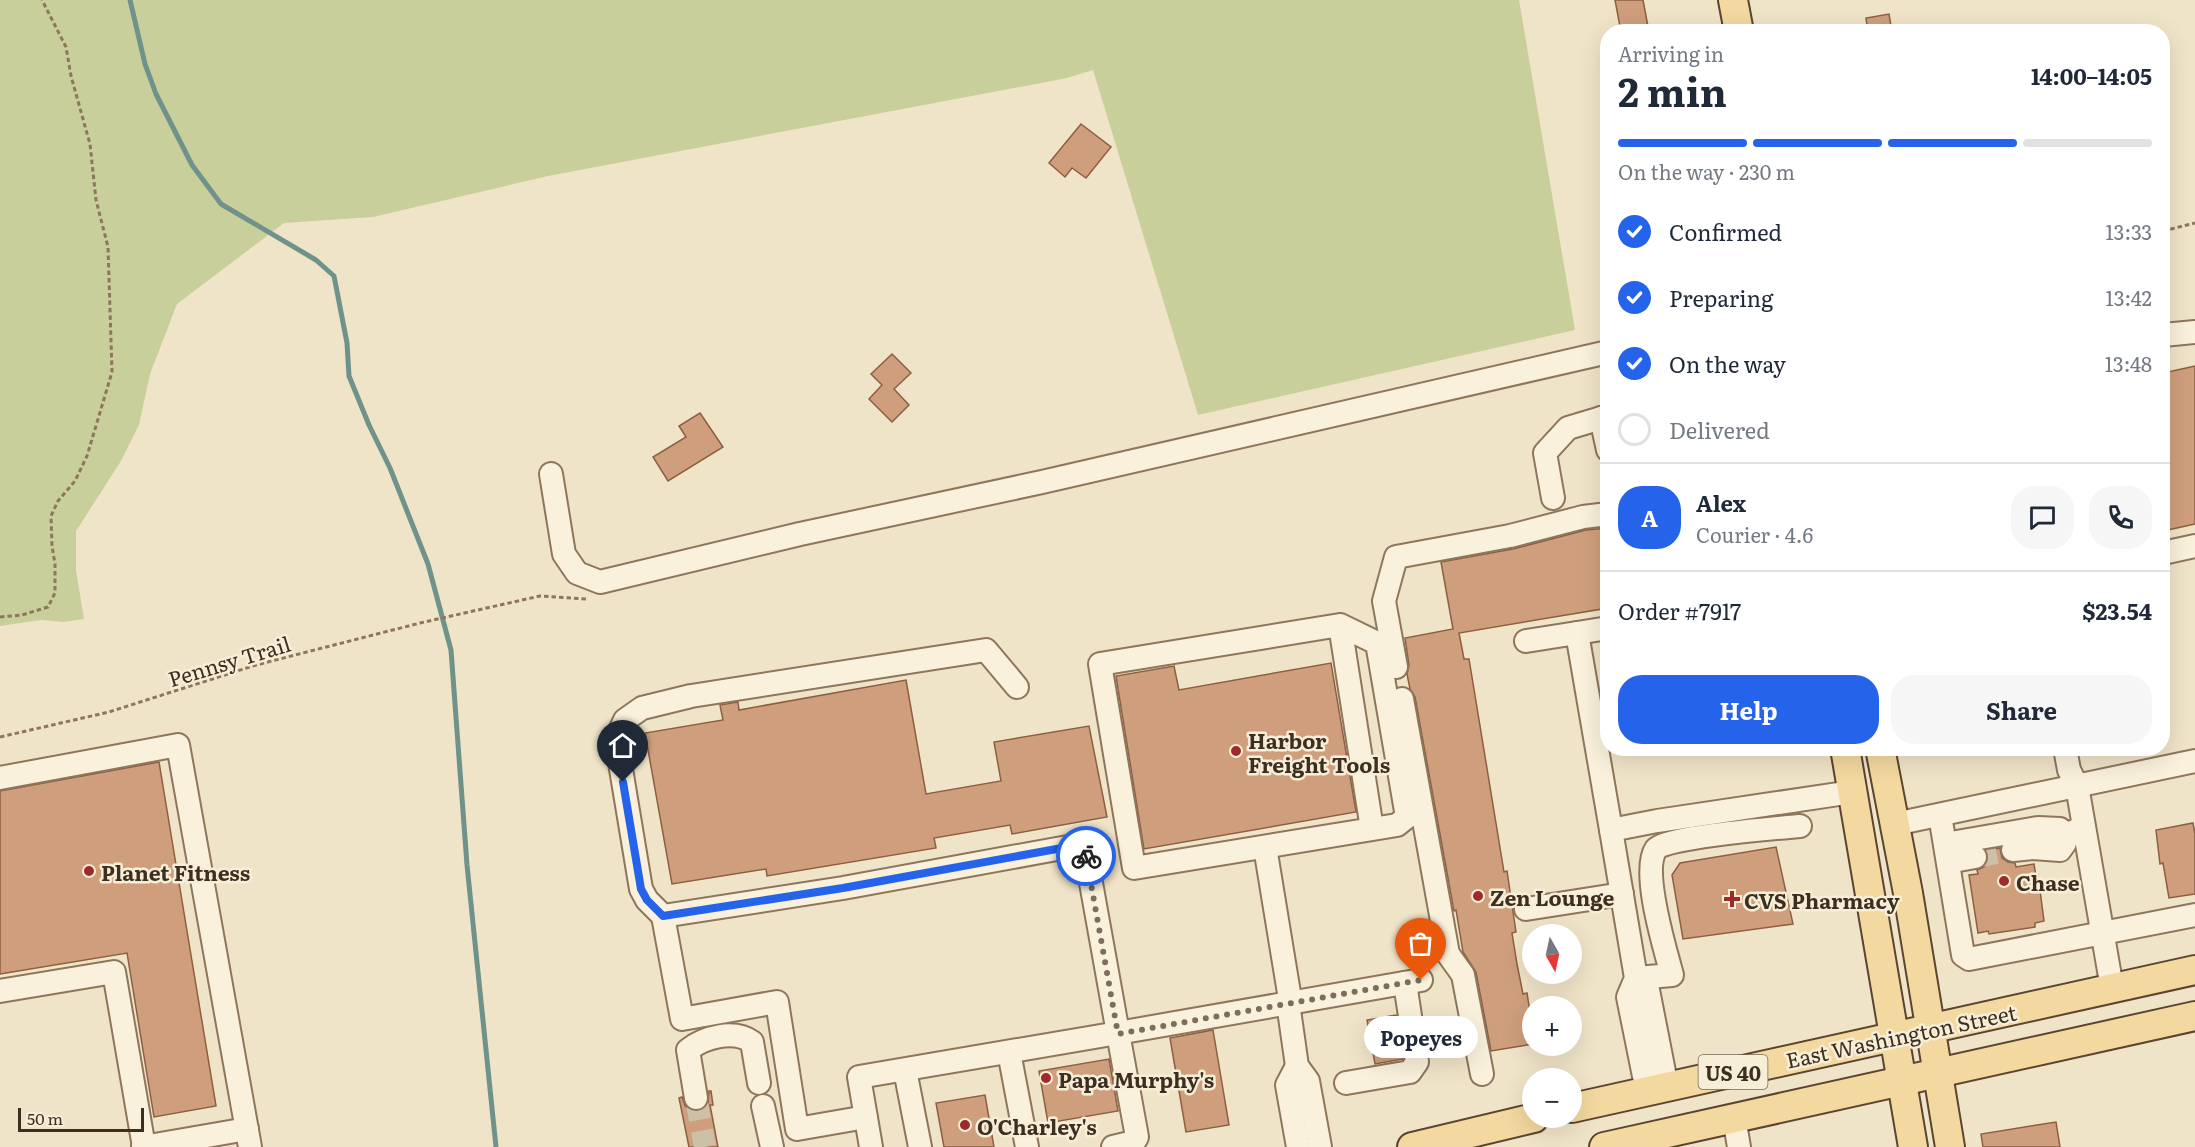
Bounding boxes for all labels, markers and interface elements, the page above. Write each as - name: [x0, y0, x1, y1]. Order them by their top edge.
- text: Arriving in: [1618, 38, 1724, 68]
- text: 14:00–14:05: [2031, 59, 2152, 92]
- text: 2 min: [1618, 61, 1727, 119]
- text: On the way · 230 m: [1618, 156, 1795, 186]
- icon: check: [1618, 215, 1651, 248]
- text: Confirmed: [1669, 215, 1782, 248]
- text: 13:33: [2105, 216, 2152, 246]
- icon: check: [1618, 281, 1651, 314]
- text: Preparing: [1669, 281, 1773, 314]
- text: 13:42: [2106, 282, 2152, 312]
- icon: check: [1618, 347, 1651, 380]
- text: On the way: [1669, 347, 1786, 380]
- text: 13:48: [2105, 348, 2152, 378]
- text: Delivered: [1669, 413, 1770, 446]
- text: Alex: [1696, 486, 1746, 519]
- button: chat: [2011, 486, 2074, 549]
- button: phone: [2089, 486, 2152, 549]
- text: A: [1641, 501, 1658, 534]
- text: Courier · 4.6: [1696, 519, 1813, 549]
- text: Order #7917: [1618, 594, 1741, 627]
- text: $23.54: [2082, 594, 2152, 627]
- street label: Pennsy Trail: [164, 627, 294, 693]
- button: Help: [1618, 675, 1879, 744]
- button: Share: [1891, 675, 2152, 744]
- pin: [597, 720, 648, 782]
- place label: Harbor Freight Tools: [1248, 724, 1390, 779]
- icon: home: [606, 729, 639, 762]
- marker: Harbor Freight Tools: [1229, 744, 1243, 758]
- courier: [1056, 826, 1116, 886]
- icon: bike: [1070, 840, 1103, 873]
- place label: Planet Fitness: [101, 856, 250, 887]
- marker: Planet Fitness: [82, 864, 96, 878]
- place label: Chase: [2016, 866, 2080, 897]
- marker: Chase: [1997, 874, 2011, 888]
- place label: Zen Lounge: [1490, 881, 1614, 912]
- place label: CVS Pharmacy: [1744, 884, 1900, 915]
- marker: Zen Lounge: [1471, 889, 1485, 903]
- marker: CVS Pharmacy: [1725, 892, 1739, 906]
- pin: [1395, 918, 1446, 980]
- north arrow: [1522, 924, 1582, 984]
- map controls: [1522, 924, 1582, 1128]
- icon: bag: [1404, 927, 1437, 960]
- street label: East Washington Street: [1783, 995, 2020, 1075]
- button: +: [1522, 996, 1582, 1056]
- callout: Popeyes: [1364, 1016, 1478, 1058]
- text: Popeyes: [1380, 1022, 1462, 1052]
- road number: US 40: [1698, 1055, 1768, 1089]
- place label: Papa Murphy's: [1058, 1063, 1214, 1094]
- button: −: [1522, 1068, 1582, 1128]
- marker: Papa Murphy's: [1039, 1071, 1053, 1085]
- scale bar: [18, 1105, 144, 1132]
- text: 50 m: [27, 1106, 63, 1130]
- place label: O'Charley's: [977, 1110, 1097, 1141]
- marker: O'Charley's: [958, 1118, 972, 1132]

